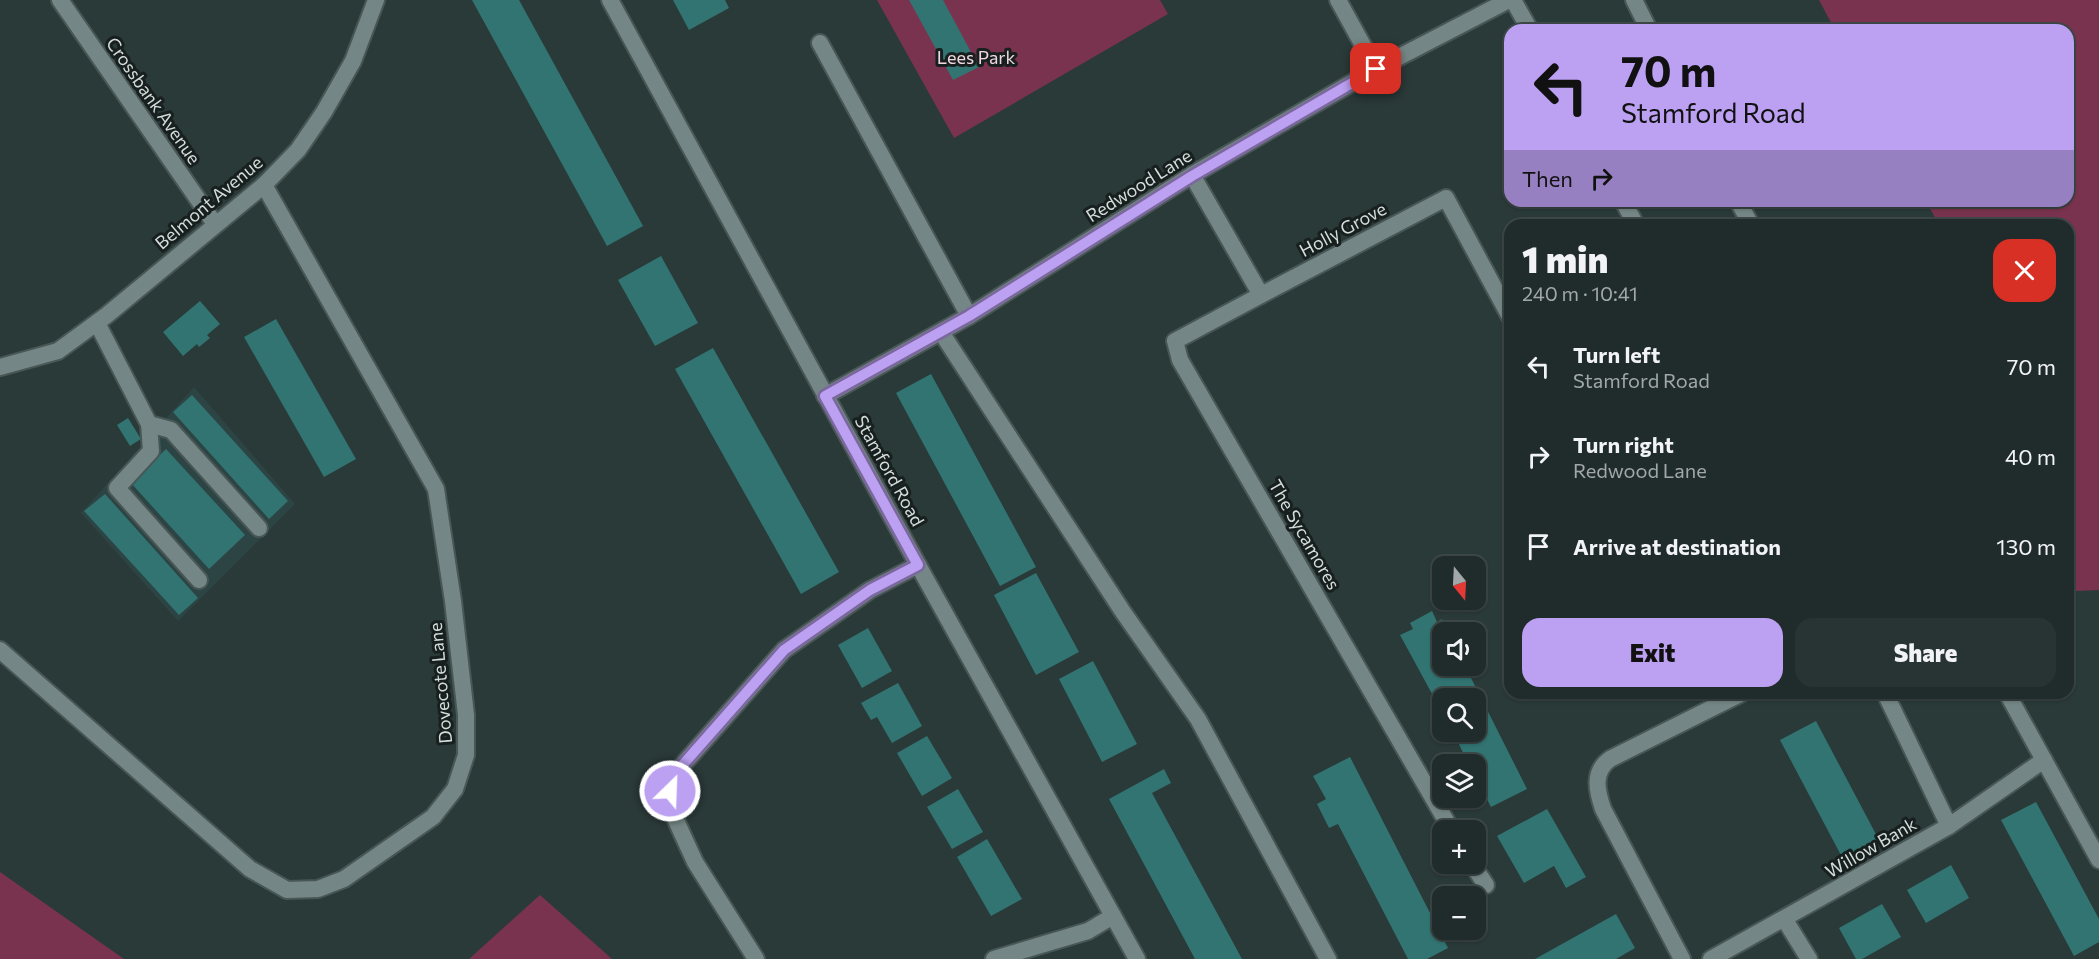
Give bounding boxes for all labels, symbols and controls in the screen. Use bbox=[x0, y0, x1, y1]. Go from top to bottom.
street label: Crossbank Avenue bbox=[102, 33, 206, 168]
pin bbox=[1350, 43, 1401, 94]
text: 70 m bbox=[1621, 44, 1716, 96]
park label: Lees Park bbox=[937, 46, 1016, 68]
icon: left bbox=[1522, 48, 1600, 126]
icon: arrive bbox=[1359, 52, 1392, 85]
text: Stamford Road bbox=[1621, 96, 1806, 129]
street label: Redwood Lane bbox=[1082, 144, 1195, 226]
street label: Belmont Avenue bbox=[150, 151, 266, 254]
icon: right bbox=[1585, 162, 1618, 195]
text: Then bbox=[1522, 165, 1573, 192]
street label: Holly Grove bbox=[1295, 197, 1390, 261]
text: 1 min bbox=[1522, 236, 1608, 280]
button: close bbox=[1993, 239, 2056, 302]
text: 240 m · 10:41 bbox=[1522, 281, 1638, 305]
text: Turn left bbox=[1573, 341, 1660, 368]
icon: left bbox=[1522, 350, 1555, 383]
text: 70 m bbox=[2007, 353, 2056, 380]
text: Stamford Road bbox=[1573, 368, 1710, 392]
street label: Stamford Road bbox=[850, 411, 929, 530]
text: Turn right bbox=[1573, 431, 1674, 458]
icon: right bbox=[1522, 440, 1555, 473]
text: 40 m bbox=[2005, 443, 2056, 470]
text: Redwood Lane bbox=[1573, 458, 1707, 482]
street label: The Sycamores bbox=[1265, 476, 1345, 593]
icon: arrive bbox=[1522, 530, 1555, 563]
text: Arrive at destination bbox=[1573, 533, 1781, 560]
text: 130 m bbox=[1996, 533, 2056, 560]
north arrow bbox=[1432, 556, 1486, 610]
map controls bbox=[1432, 556, 1486, 940]
button: Exit bbox=[1522, 618, 1783, 687]
button: Share bbox=[1795, 618, 2056, 687]
street label: Dovecote Lane bbox=[424, 622, 456, 744]
button: sound bbox=[1432, 622, 1486, 676]
button: search bbox=[1432, 688, 1486, 742]
button: layers bbox=[1432, 754, 1486, 808]
position arrow bbox=[638, 759, 702, 823]
street label: Willow Bank bbox=[1821, 812, 1920, 882]
button: + bbox=[1432, 820, 1486, 874]
button: − bbox=[1432, 886, 1486, 940]

